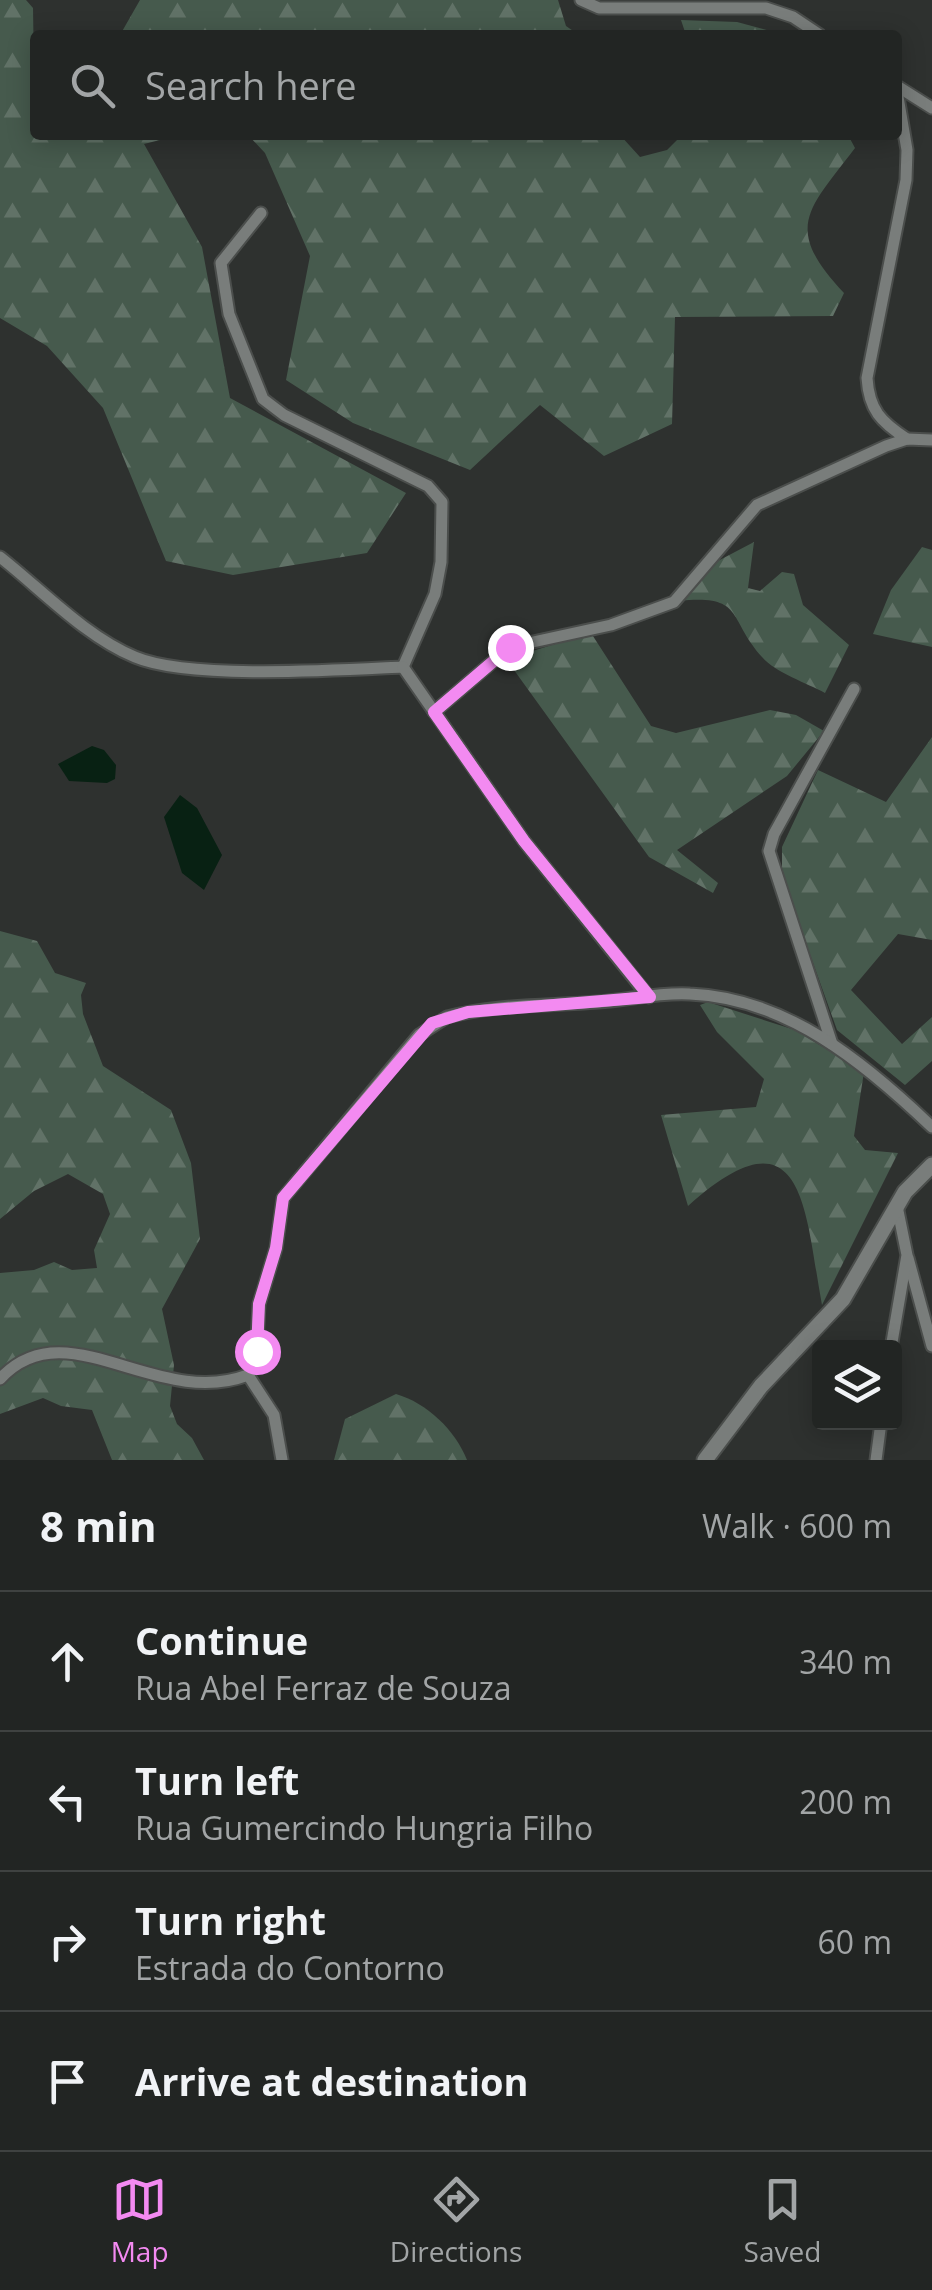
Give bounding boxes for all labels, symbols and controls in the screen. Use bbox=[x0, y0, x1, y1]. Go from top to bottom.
search box bbox=[30, 30, 902, 140]
icon: search bbox=[65, 58, 120, 113]
text: Search here bbox=[145, 59, 357, 111]
route end bbox=[488, 625, 534, 671]
route start bbox=[235, 1329, 281, 1375]
map controls bbox=[812, 1340, 902, 1430]
button: layers bbox=[812, 1340, 902, 1430]
text: 8 min bbox=[40, 1497, 157, 1554]
text: Walk · 600 m bbox=[702, 1504, 892, 1547]
text: Continue bbox=[135, 1614, 308, 1666]
icon: ahead bbox=[40, 1634, 95, 1689]
text: 340 m bbox=[799, 1640, 892, 1683]
text: Rua Abel Ferraz de Souza bbox=[135, 1666, 511, 1709]
text: Turn left bbox=[135, 1754, 299, 1806]
icon: left bbox=[40, 1774, 95, 1829]
text: 200 m bbox=[799, 1780, 892, 1823]
text: Rua Gumercindo Hungria Filho bbox=[135, 1806, 593, 1849]
text: Turn right bbox=[135, 1894, 326, 1946]
icon: right bbox=[40, 1914, 95, 1969]
text: 60 m bbox=[817, 1920, 892, 1963]
text: Estrada do Contorno bbox=[135, 1946, 445, 1989]
icon: arrive bbox=[40, 2054, 95, 2109]
text: Arrive at destination bbox=[135, 2055, 529, 2107]
tab: Map bbox=[111, 2172, 169, 2270]
tab: Directions bbox=[390, 2172, 522, 2270]
tab: Saved bbox=[744, 2172, 821, 2270]

